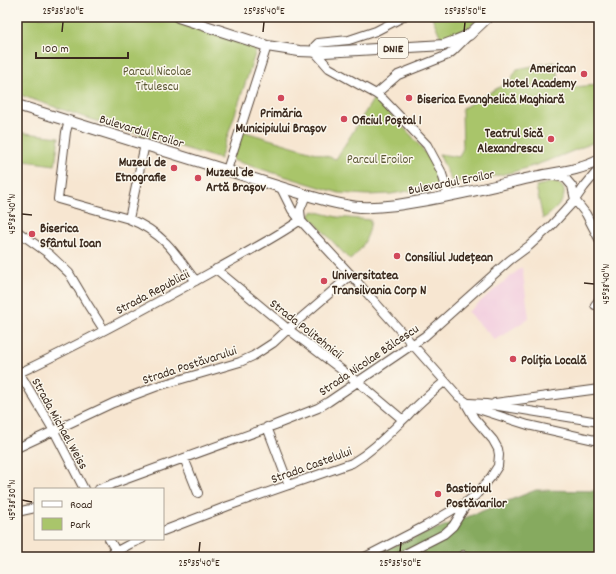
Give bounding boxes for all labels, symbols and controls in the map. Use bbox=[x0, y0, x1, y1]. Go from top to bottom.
text: 25°35'30"E bbox=[42, 5, 84, 19]
text: 25°35'40"E bbox=[244, 5, 285, 19]
text: 25°35'50"E bbox=[444, 5, 486, 19]
scale bar bbox=[36, 34, 128, 60]
road number: DN1E bbox=[378, 38, 408, 58]
text: 100 m bbox=[42, 41, 69, 58]
place label: American Hotel Academy bbox=[503, 60, 577, 94]
park label: Parcul Nicolae Titulescu bbox=[123, 63, 191, 97]
marker: American Hotel Academy bbox=[579, 69, 589, 79]
place label: Biserica Evanghelică Maghiară bbox=[417, 91, 565, 110]
marker: Primăria Municipiului Brașov bbox=[276, 93, 286, 103]
marker: Biserica Evanghelică Maghiară bbox=[404, 93, 414, 103]
place label: Primăria Municipiului Brașov bbox=[235, 105, 327, 139]
street label: Bulevardul Eroilor bbox=[97, 111, 186, 154]
place label: Oficiul Poștal 1 bbox=[352, 112, 422, 131]
marker: Oficiul Poștal 1 bbox=[339, 114, 349, 124]
place label: Teatrul Sică Alexandrescu bbox=[477, 125, 544, 159]
marker: Teatrul Sică Alexandrescu bbox=[546, 134, 556, 144]
park label: Parcul Eroilor bbox=[347, 151, 413, 170]
place label: Muzeul de Etnografie bbox=[115, 154, 166, 188]
marker: Muzeul de Etnografie bbox=[169, 163, 179, 173]
place label: Muzeul de Artă Brașov bbox=[206, 164, 267, 198]
street label: Bulevardul Eroilor bbox=[407, 166, 496, 201]
marker: Muzeul de Artă Brașov bbox=[193, 173, 203, 183]
text: 45°38'40"N bbox=[6, 194, 20, 234]
place label: Biserica Sfântul Ioan bbox=[40, 220, 101, 254]
marker: Biserica Sfântul Ioan bbox=[27, 229, 37, 239]
place label: Consiliul Județean bbox=[405, 249, 493, 268]
marker: Consiliul Județean bbox=[392, 251, 402, 261]
text: 45°38'40"N bbox=[600, 264, 614, 304]
street label: Strada Republicii bbox=[113, 265, 194, 321]
place label: Universitatea Transilvania Corp N bbox=[332, 267, 426, 301]
marker: Universitatea Transilvania Corp N bbox=[319, 276, 329, 286]
street label: Strada Politehnicii bbox=[265, 295, 347, 365]
street label: Strada Nicolae Bălcescu bbox=[315, 320, 423, 402]
street label: Strada Postăvarului bbox=[140, 342, 240, 391]
place label: Poliția Locală bbox=[521, 352, 587, 371]
marker: Poliția Locală bbox=[508, 354, 518, 364]
street label: Strada Michael Weiss bbox=[26, 375, 92, 474]
street label: Strada Castelului bbox=[269, 443, 356, 490]
text: 45°38'30"N bbox=[6, 480, 20, 520]
place label: Bastionul Postăvarilor bbox=[446, 480, 508, 514]
legend bbox=[34, 488, 164, 540]
marker: Bastionul Postăvarilor bbox=[433, 489, 443, 499]
text: Road bbox=[70, 497, 92, 514]
text: Park bbox=[70, 517, 91, 534]
text: 25°35'40"E bbox=[179, 557, 220, 571]
text: 25°35'50"E bbox=[379, 557, 421, 571]

